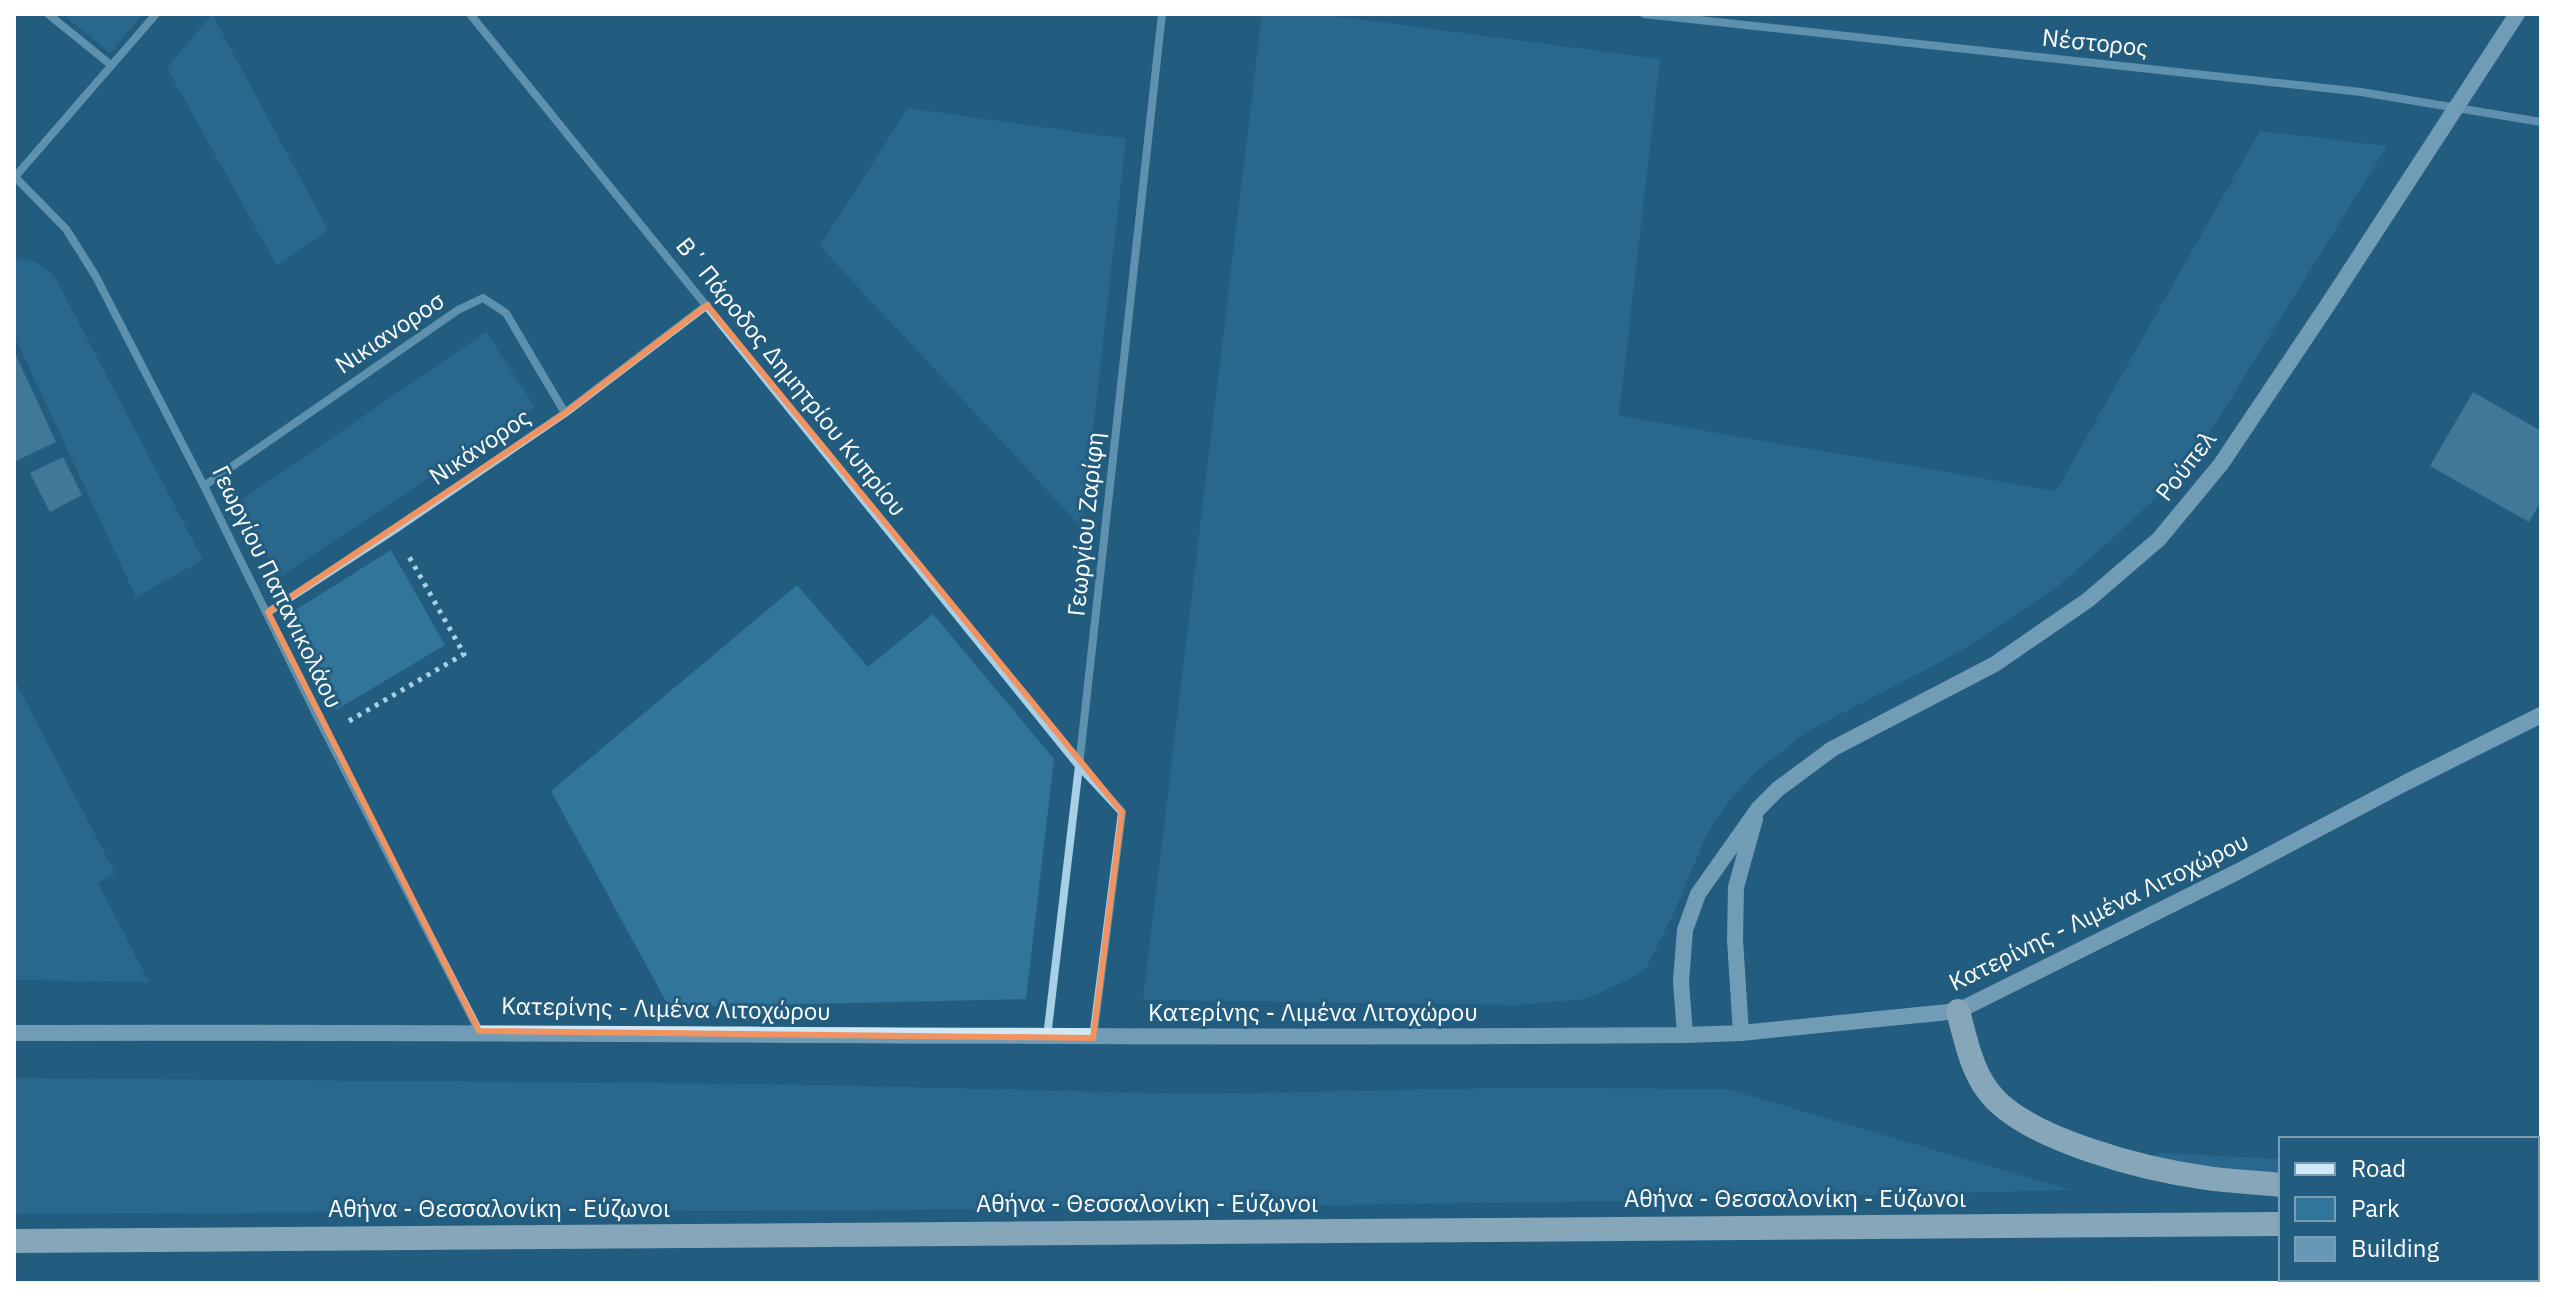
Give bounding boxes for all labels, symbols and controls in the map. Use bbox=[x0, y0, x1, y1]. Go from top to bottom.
street label: Νέστορος bbox=[2040, 21, 2150, 63]
street label: Β΄ Πάροδος Δημητρίου Κυπρίου bbox=[669, 230, 914, 522]
street label: Νικιανοροσ bbox=[328, 284, 450, 381]
street label: Νικάνορος bbox=[423, 401, 536, 492]
street label: Ρούπελ bbox=[2148, 423, 2223, 507]
street label: Γεωργίου Ζαρίφη bbox=[1059, 430, 1111, 618]
street label: Γεωργίου Παπανικολάου bbox=[205, 460, 351, 713]
street label: Κατερίνης - Λιμένα Λιτοχώρου bbox=[1943, 824, 2254, 998]
street label: Κατερίνης - Λιμένα Λιτοχώρου bbox=[501, 989, 831, 1027]
street label: Κατερίνης - Λιμένα Λιτοχώρου bbox=[1148, 996, 1478, 1028]
legend bbox=[2279, 1137, 2539, 1281]
text: Road bbox=[2351, 1152, 2406, 1184]
street label: Αθήνα - Θεσσαλονίκη - Εύζωνοι bbox=[1624, 1182, 1966, 1214]
street label: Αθήνα - Θεσσαλονίκη - Εύζωνοι bbox=[976, 1187, 1318, 1219]
street label: Αθήνα - Θεσσαλονίκη - Εύζωνοι bbox=[328, 1192, 670, 1224]
text: Park bbox=[2351, 1192, 2400, 1224]
text: Building bbox=[2351, 1232, 2439, 1264]

